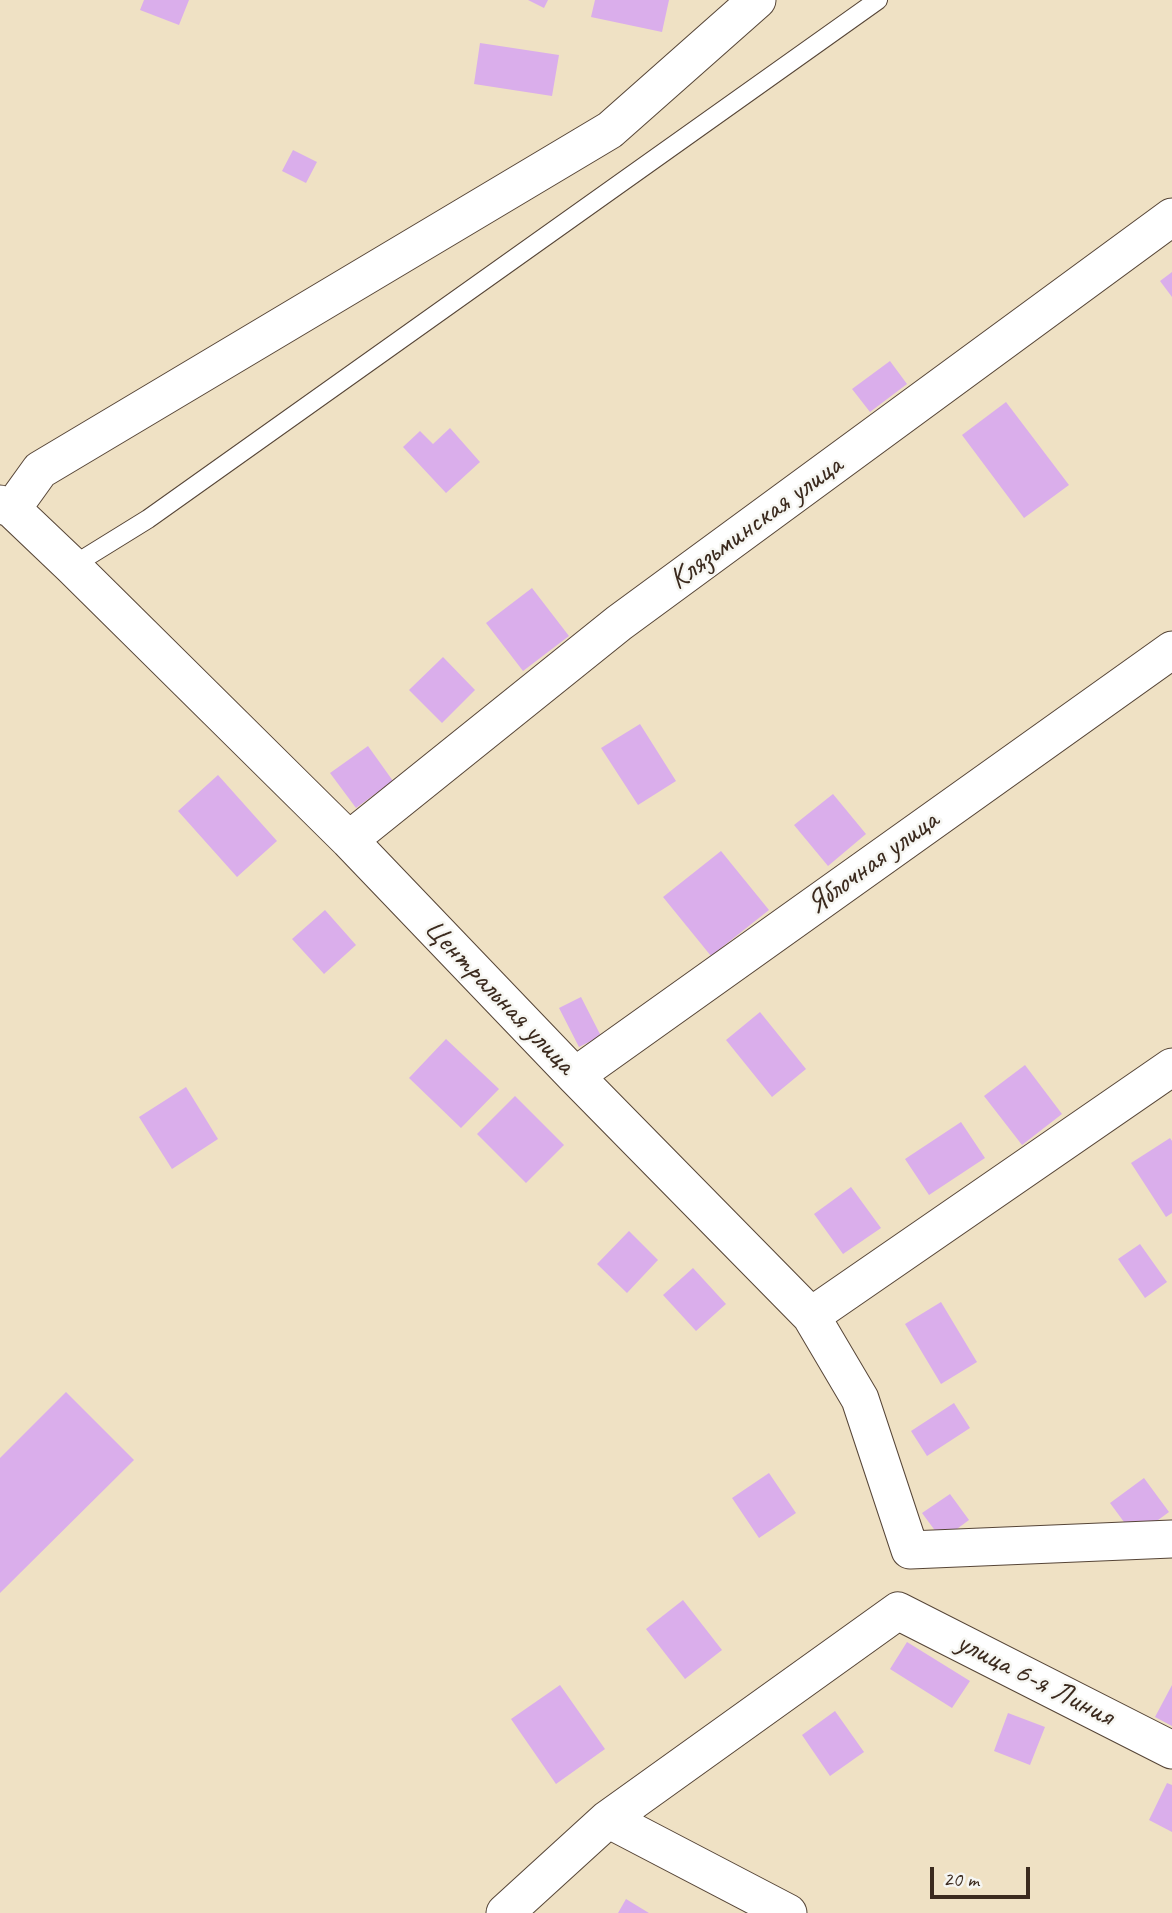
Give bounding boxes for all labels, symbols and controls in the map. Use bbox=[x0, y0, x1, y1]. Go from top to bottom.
street label: Клязьминская улица bbox=[662, 448, 850, 598]
street label: Яблочная улица bbox=[800, 803, 946, 923]
street label: Центральная улица bbox=[416, 912, 582, 1082]
street label: улица 6-я Линия bbox=[950, 1625, 1120, 1735]
scale bar bbox=[934, 1854, 1034, 1898]
text: 20 m bbox=[943, 1866, 979, 1892]

